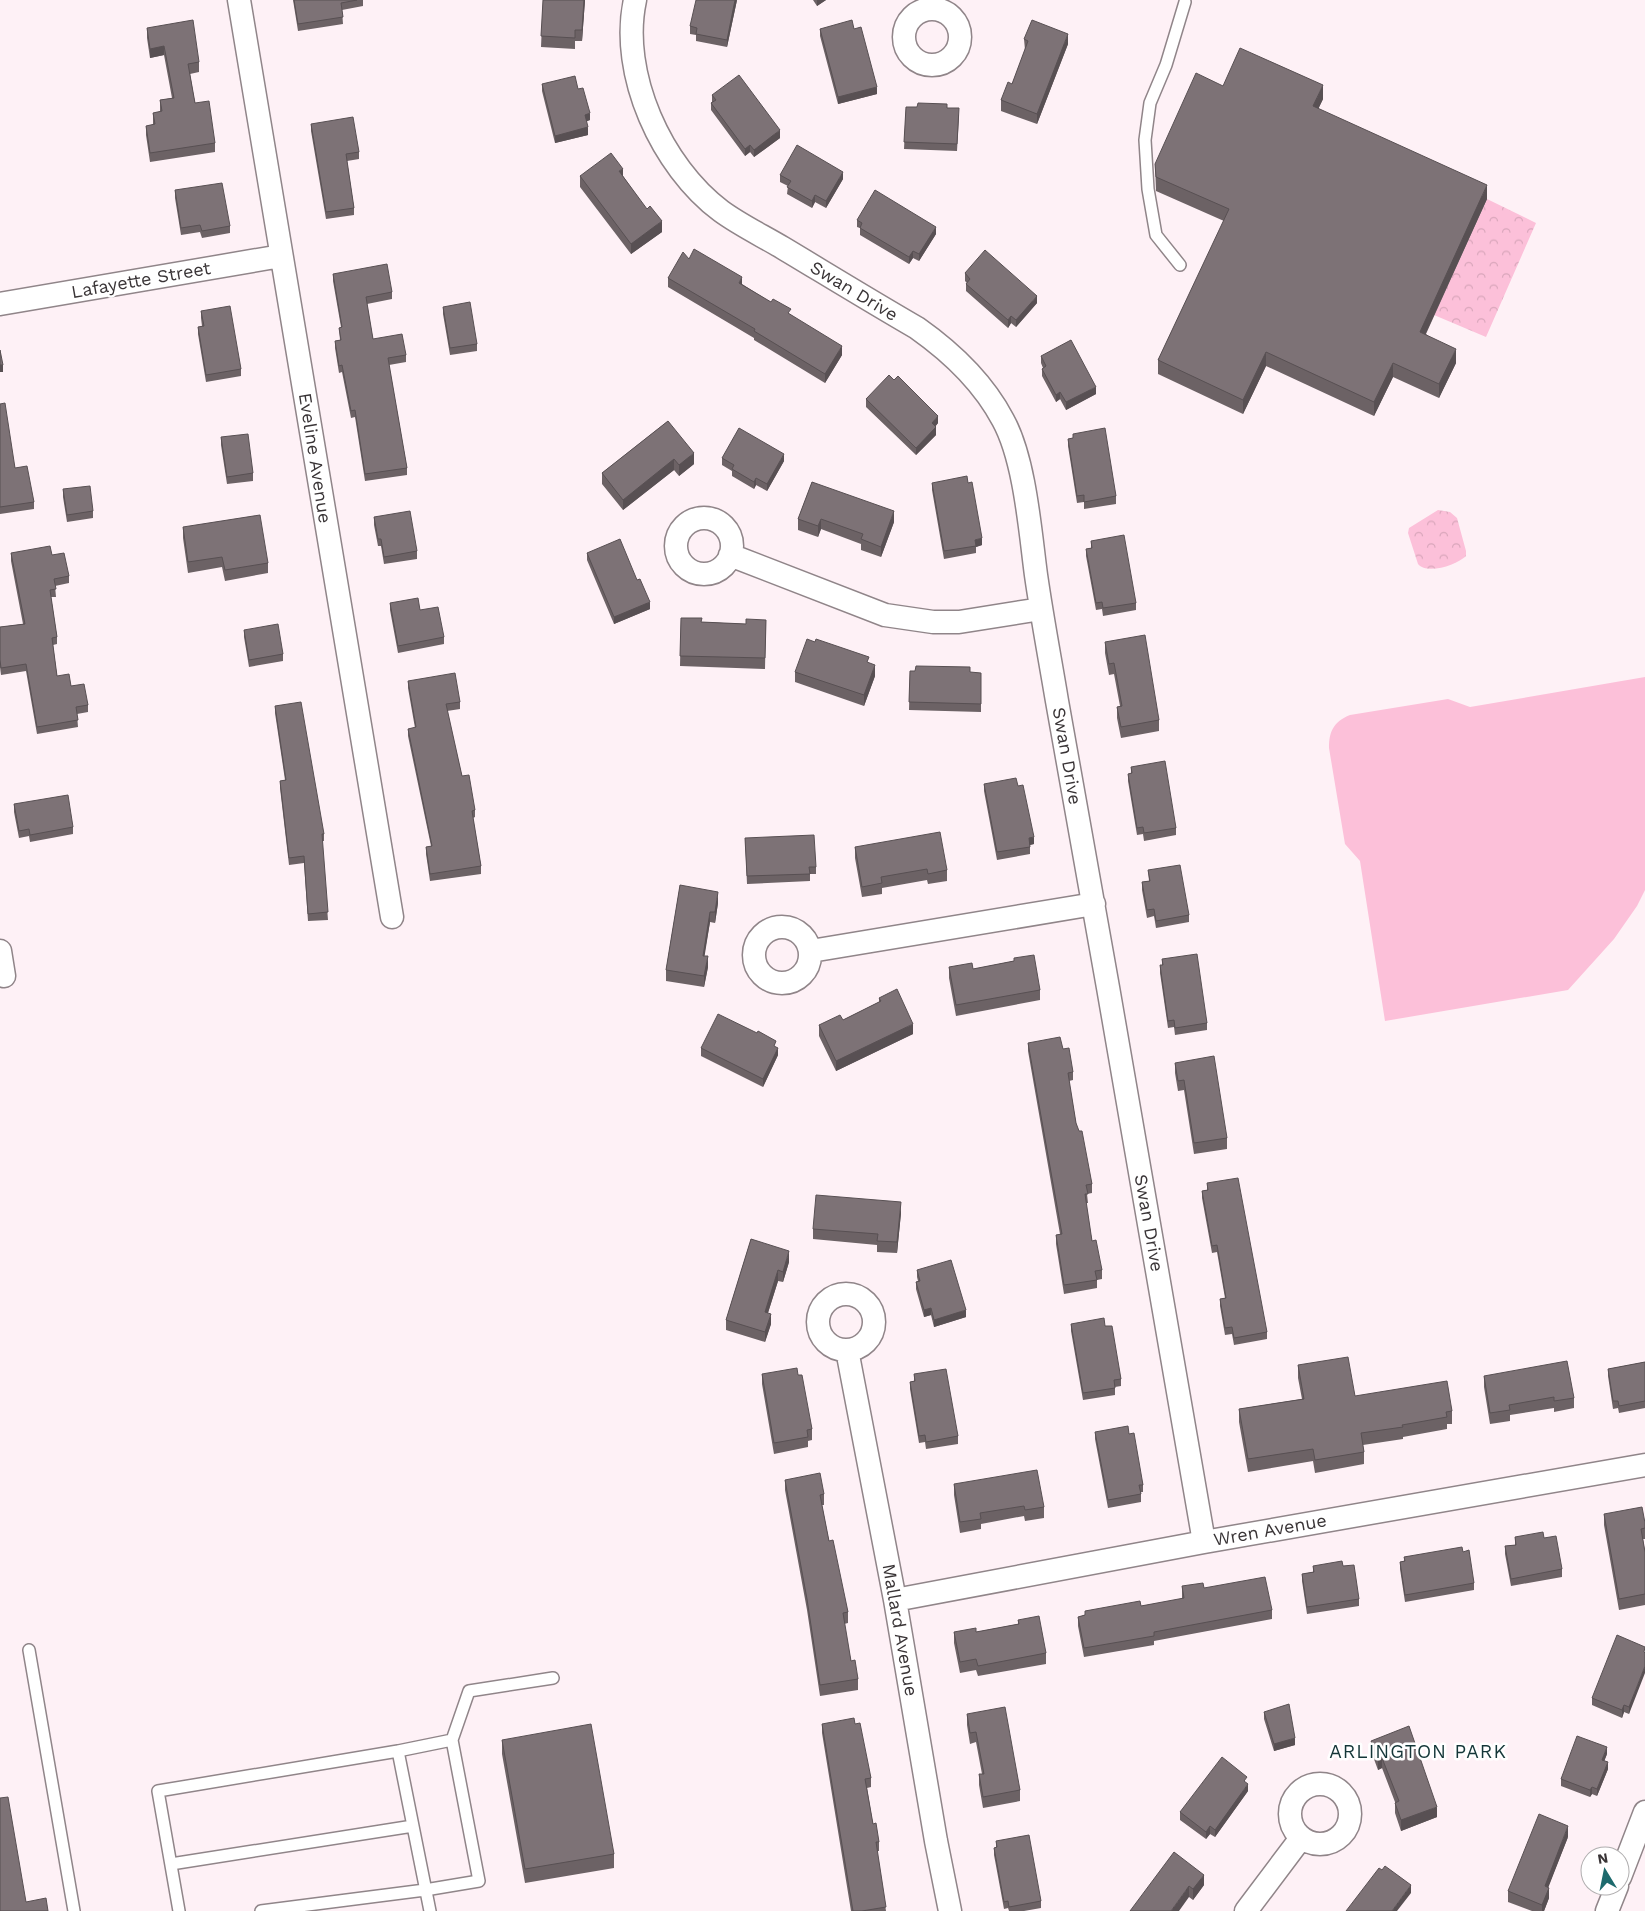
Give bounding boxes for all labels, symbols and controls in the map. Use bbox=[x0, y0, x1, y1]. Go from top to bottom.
street label: Swan Drive bbox=[807, 256, 902, 325]
street label: Lafayette Street bbox=[70, 257, 213, 302]
street label: Eveline Avenue bbox=[295, 391, 336, 525]
street label: Swan Drive bbox=[1049, 706, 1086, 806]
street label: Swan Drive bbox=[1131, 1173, 1168, 1273]
street label: Wren Avenue bbox=[1212, 1509, 1328, 1550]
street label: Mallard Avenue bbox=[879, 1562, 922, 1698]
district label: ARLINGTON PARK bbox=[1329, 1740, 1507, 1763]
north arrow bbox=[1580, 1846, 1630, 1896]
text: N bbox=[1596, 1849, 1609, 1867]

